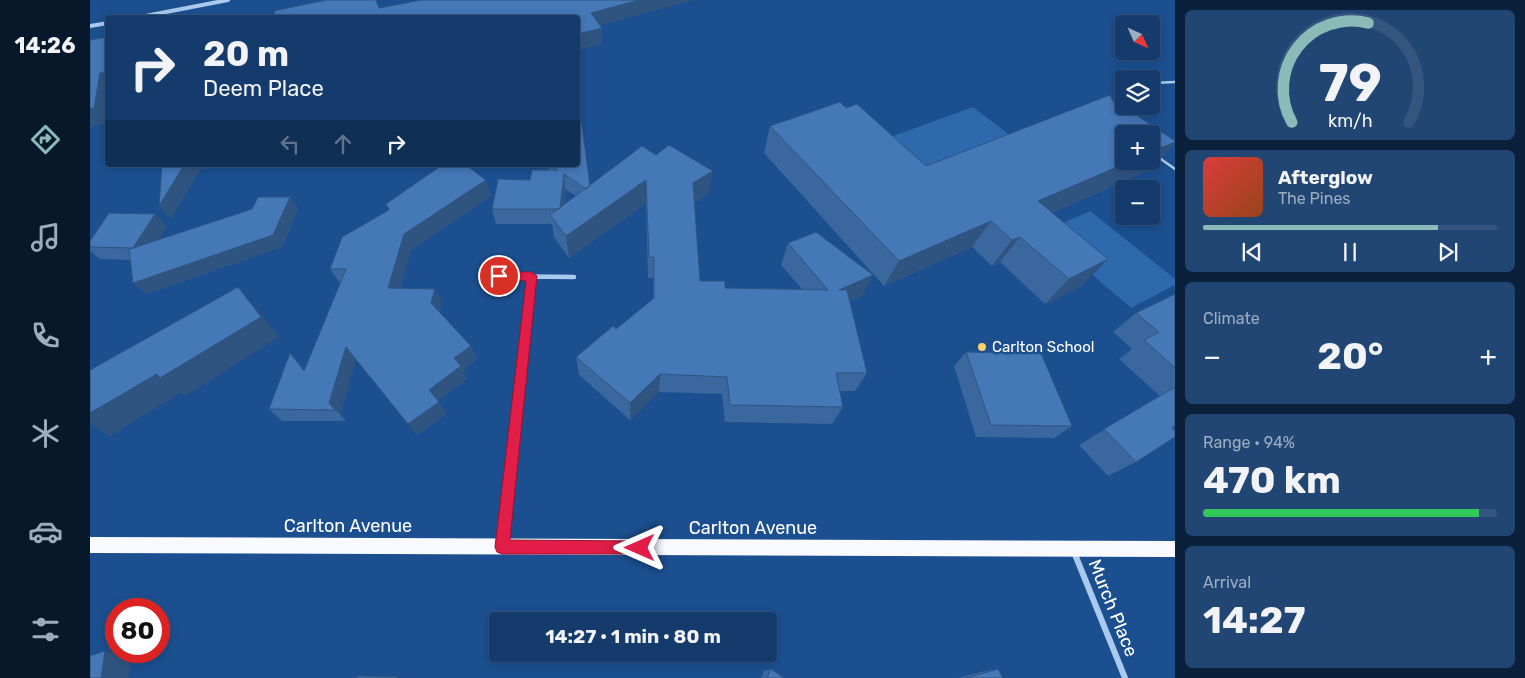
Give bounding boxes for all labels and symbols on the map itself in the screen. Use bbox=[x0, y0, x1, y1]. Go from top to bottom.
north arrow bbox=[1115, 15, 1160, 60]
pin bbox=[478, 255, 520, 297]
place label: Carlton School bbox=[992, 338, 1094, 356]
marker: Carlton School bbox=[976, 341, 988, 353]
street label: Carlton Avenue bbox=[284, 515, 412, 537]
street label: Carlton Avenue bbox=[689, 517, 817, 539]
position arrow bbox=[613, 521, 665, 573]
street label: Murch Place bbox=[1084, 556, 1142, 660]
speed limit sign: 80 bbox=[105, 598, 170, 663]

